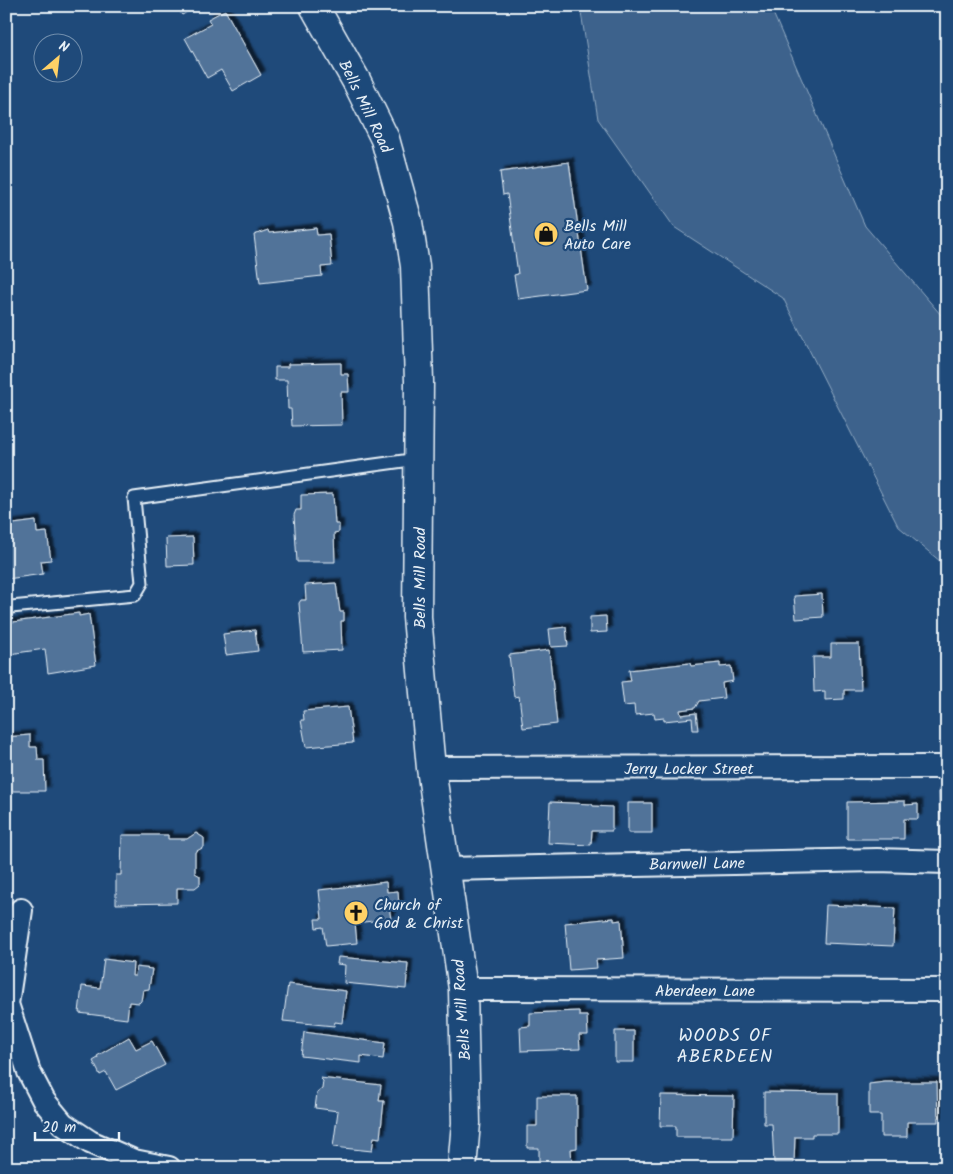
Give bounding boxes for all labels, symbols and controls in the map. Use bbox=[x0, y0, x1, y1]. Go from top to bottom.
north arrow bbox=[32, 32, 82, 82]
text: N bbox=[55, 36, 73, 59]
street label: Bells Mill Road bbox=[331, 56, 399, 159]
place label: Bells Mill Auto Care bbox=[564, 214, 631, 257]
shop icon: Bells Mill Auto Care bbox=[533, 221, 559, 247]
street label: Bells Mill Road bbox=[408, 526, 433, 629]
street label: Jerry Locker Street bbox=[624, 757, 754, 782]
street label: Barnwell Lane bbox=[649, 851, 745, 878]
place label: Church of God & Christ bbox=[374, 893, 464, 936]
church icon: Church of God & Christ bbox=[343, 900, 369, 926]
street label: Bells Mill Road bbox=[446, 958, 478, 1061]
street label: Aberdeen Lane bbox=[655, 979, 755, 1004]
district label: WOODS OF ABERDEEN bbox=[677, 1022, 773, 1072]
scale bar bbox=[35, 1109, 119, 1141]
text: 20 m bbox=[42, 1116, 76, 1140]

